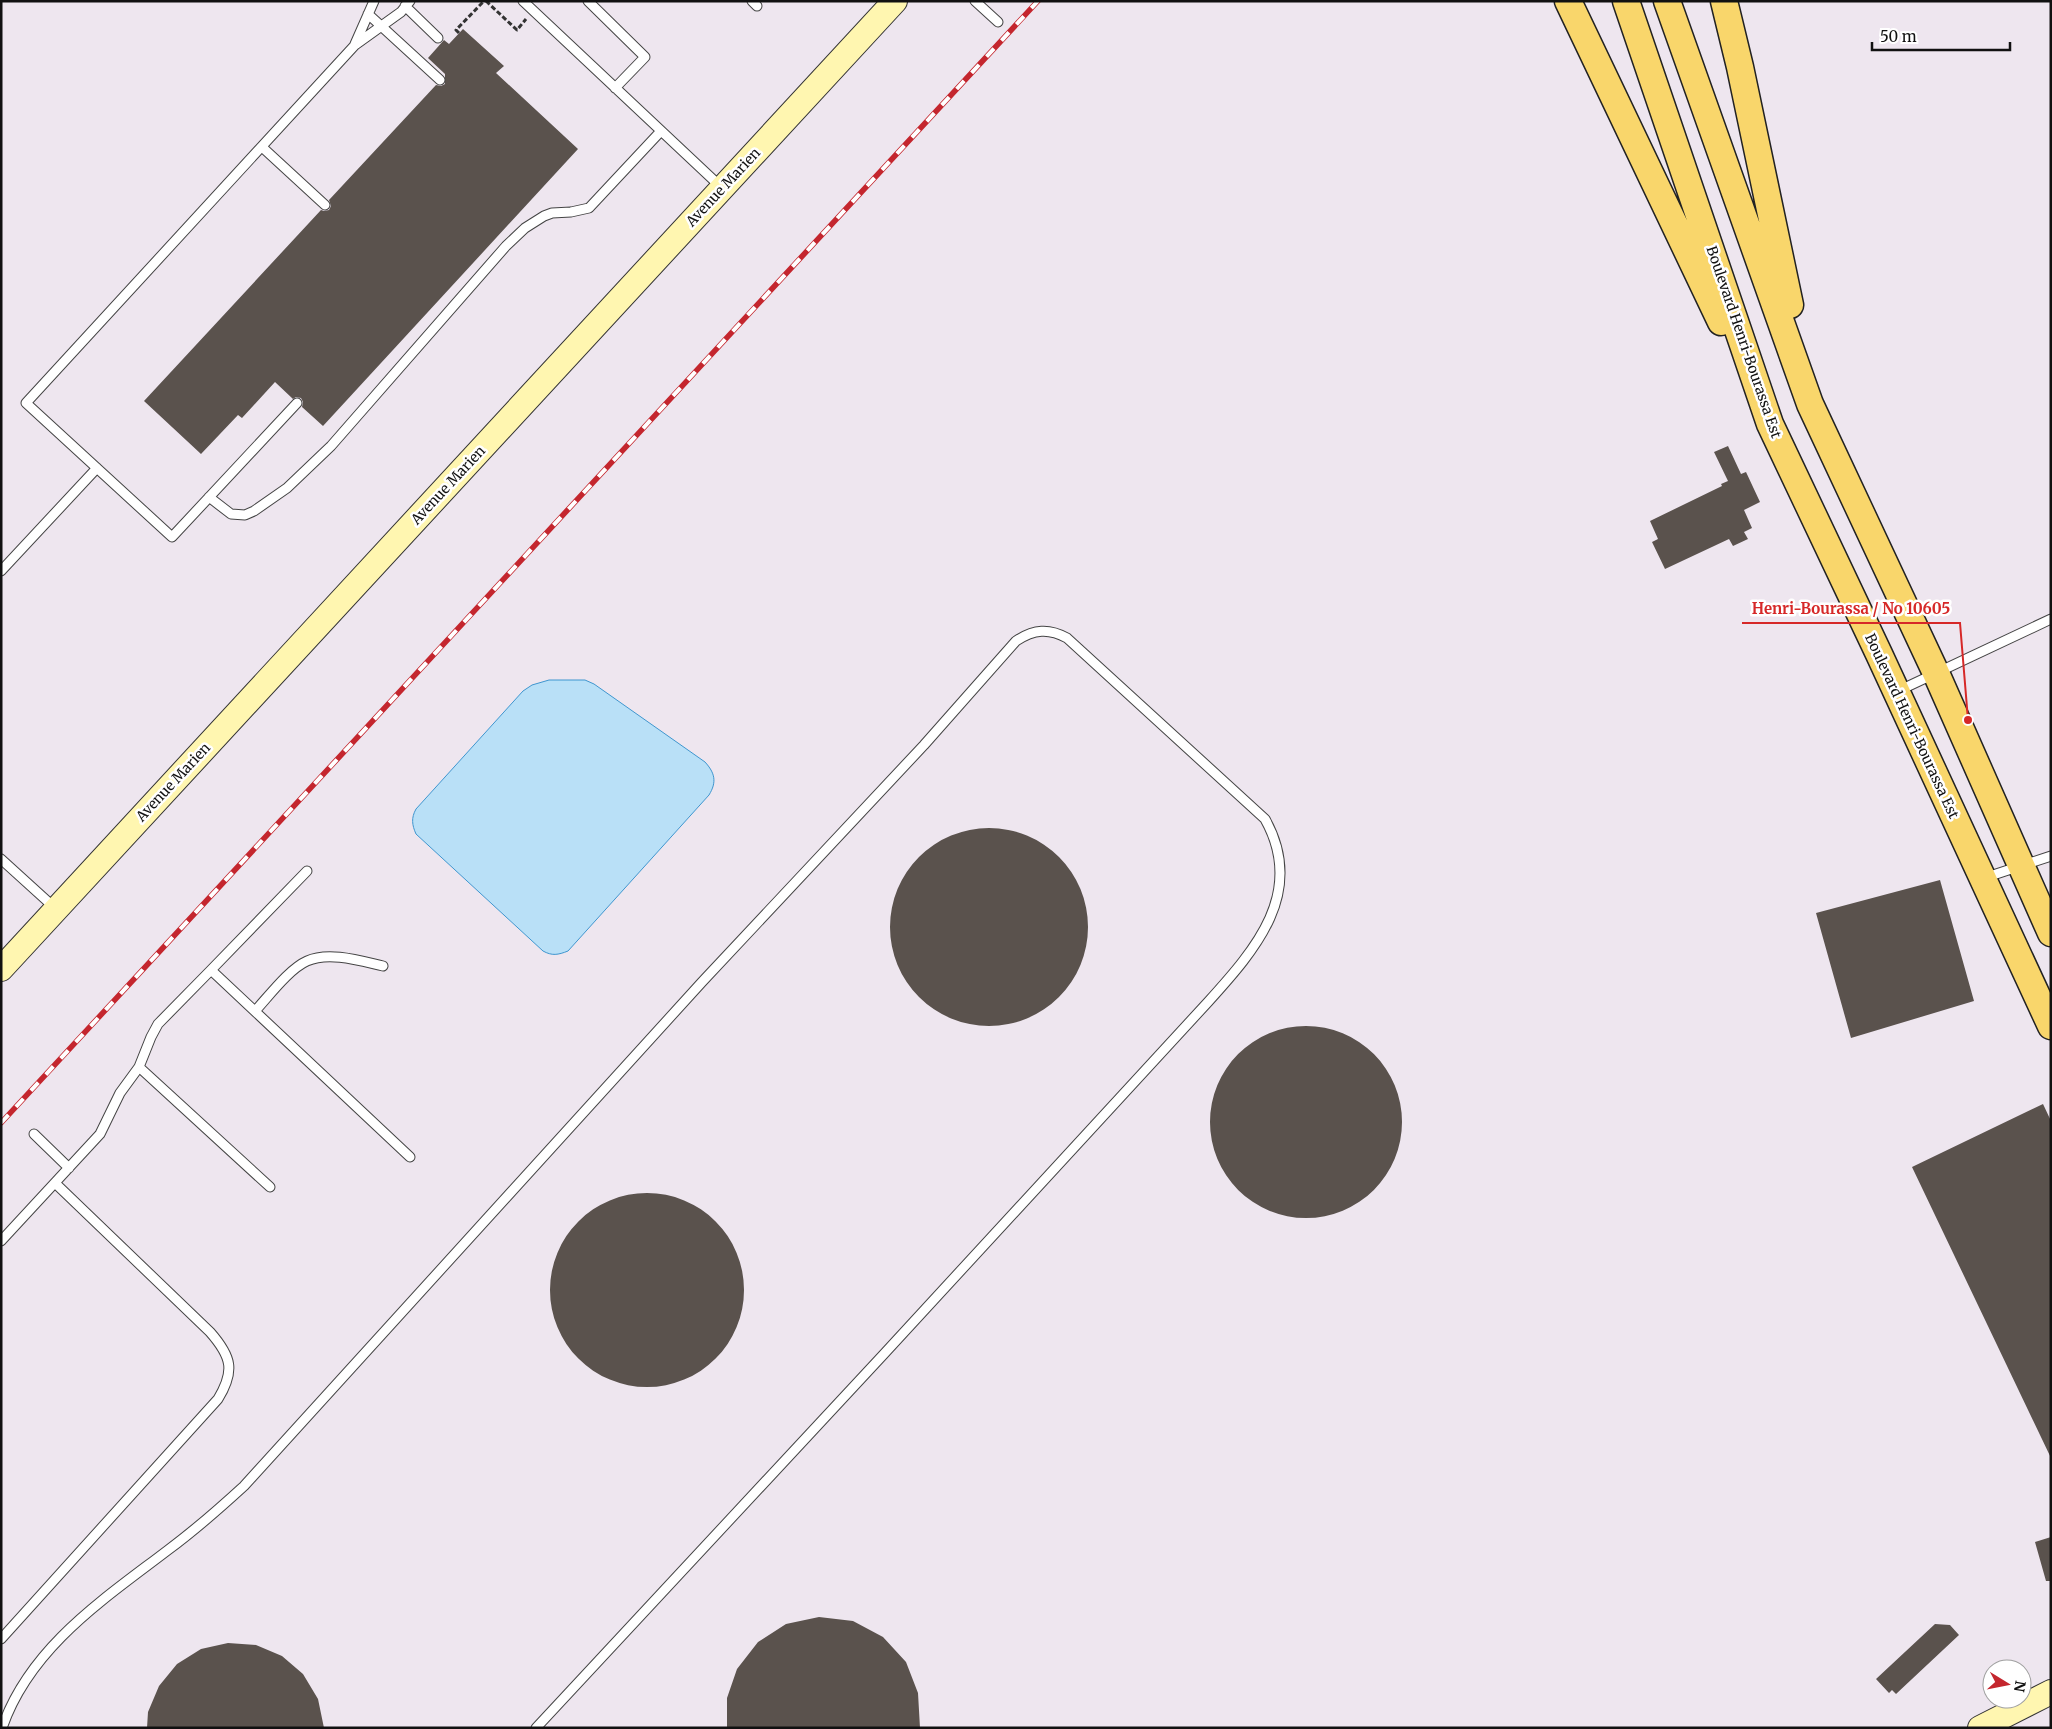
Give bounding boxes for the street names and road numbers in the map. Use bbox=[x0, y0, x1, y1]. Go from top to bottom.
street label: Avenue Marien bbox=[681, 144, 764, 231]
street label: Boulevard Henri-Bourassa Est bbox=[1703, 243, 1786, 441]
street label: Avenue Marien bbox=[406, 442, 489, 529]
street label: Boulevard Henri-Bourassa Est bbox=[1861, 631, 1963, 822]
street label: Avenue Marien bbox=[131, 739, 214, 826]

